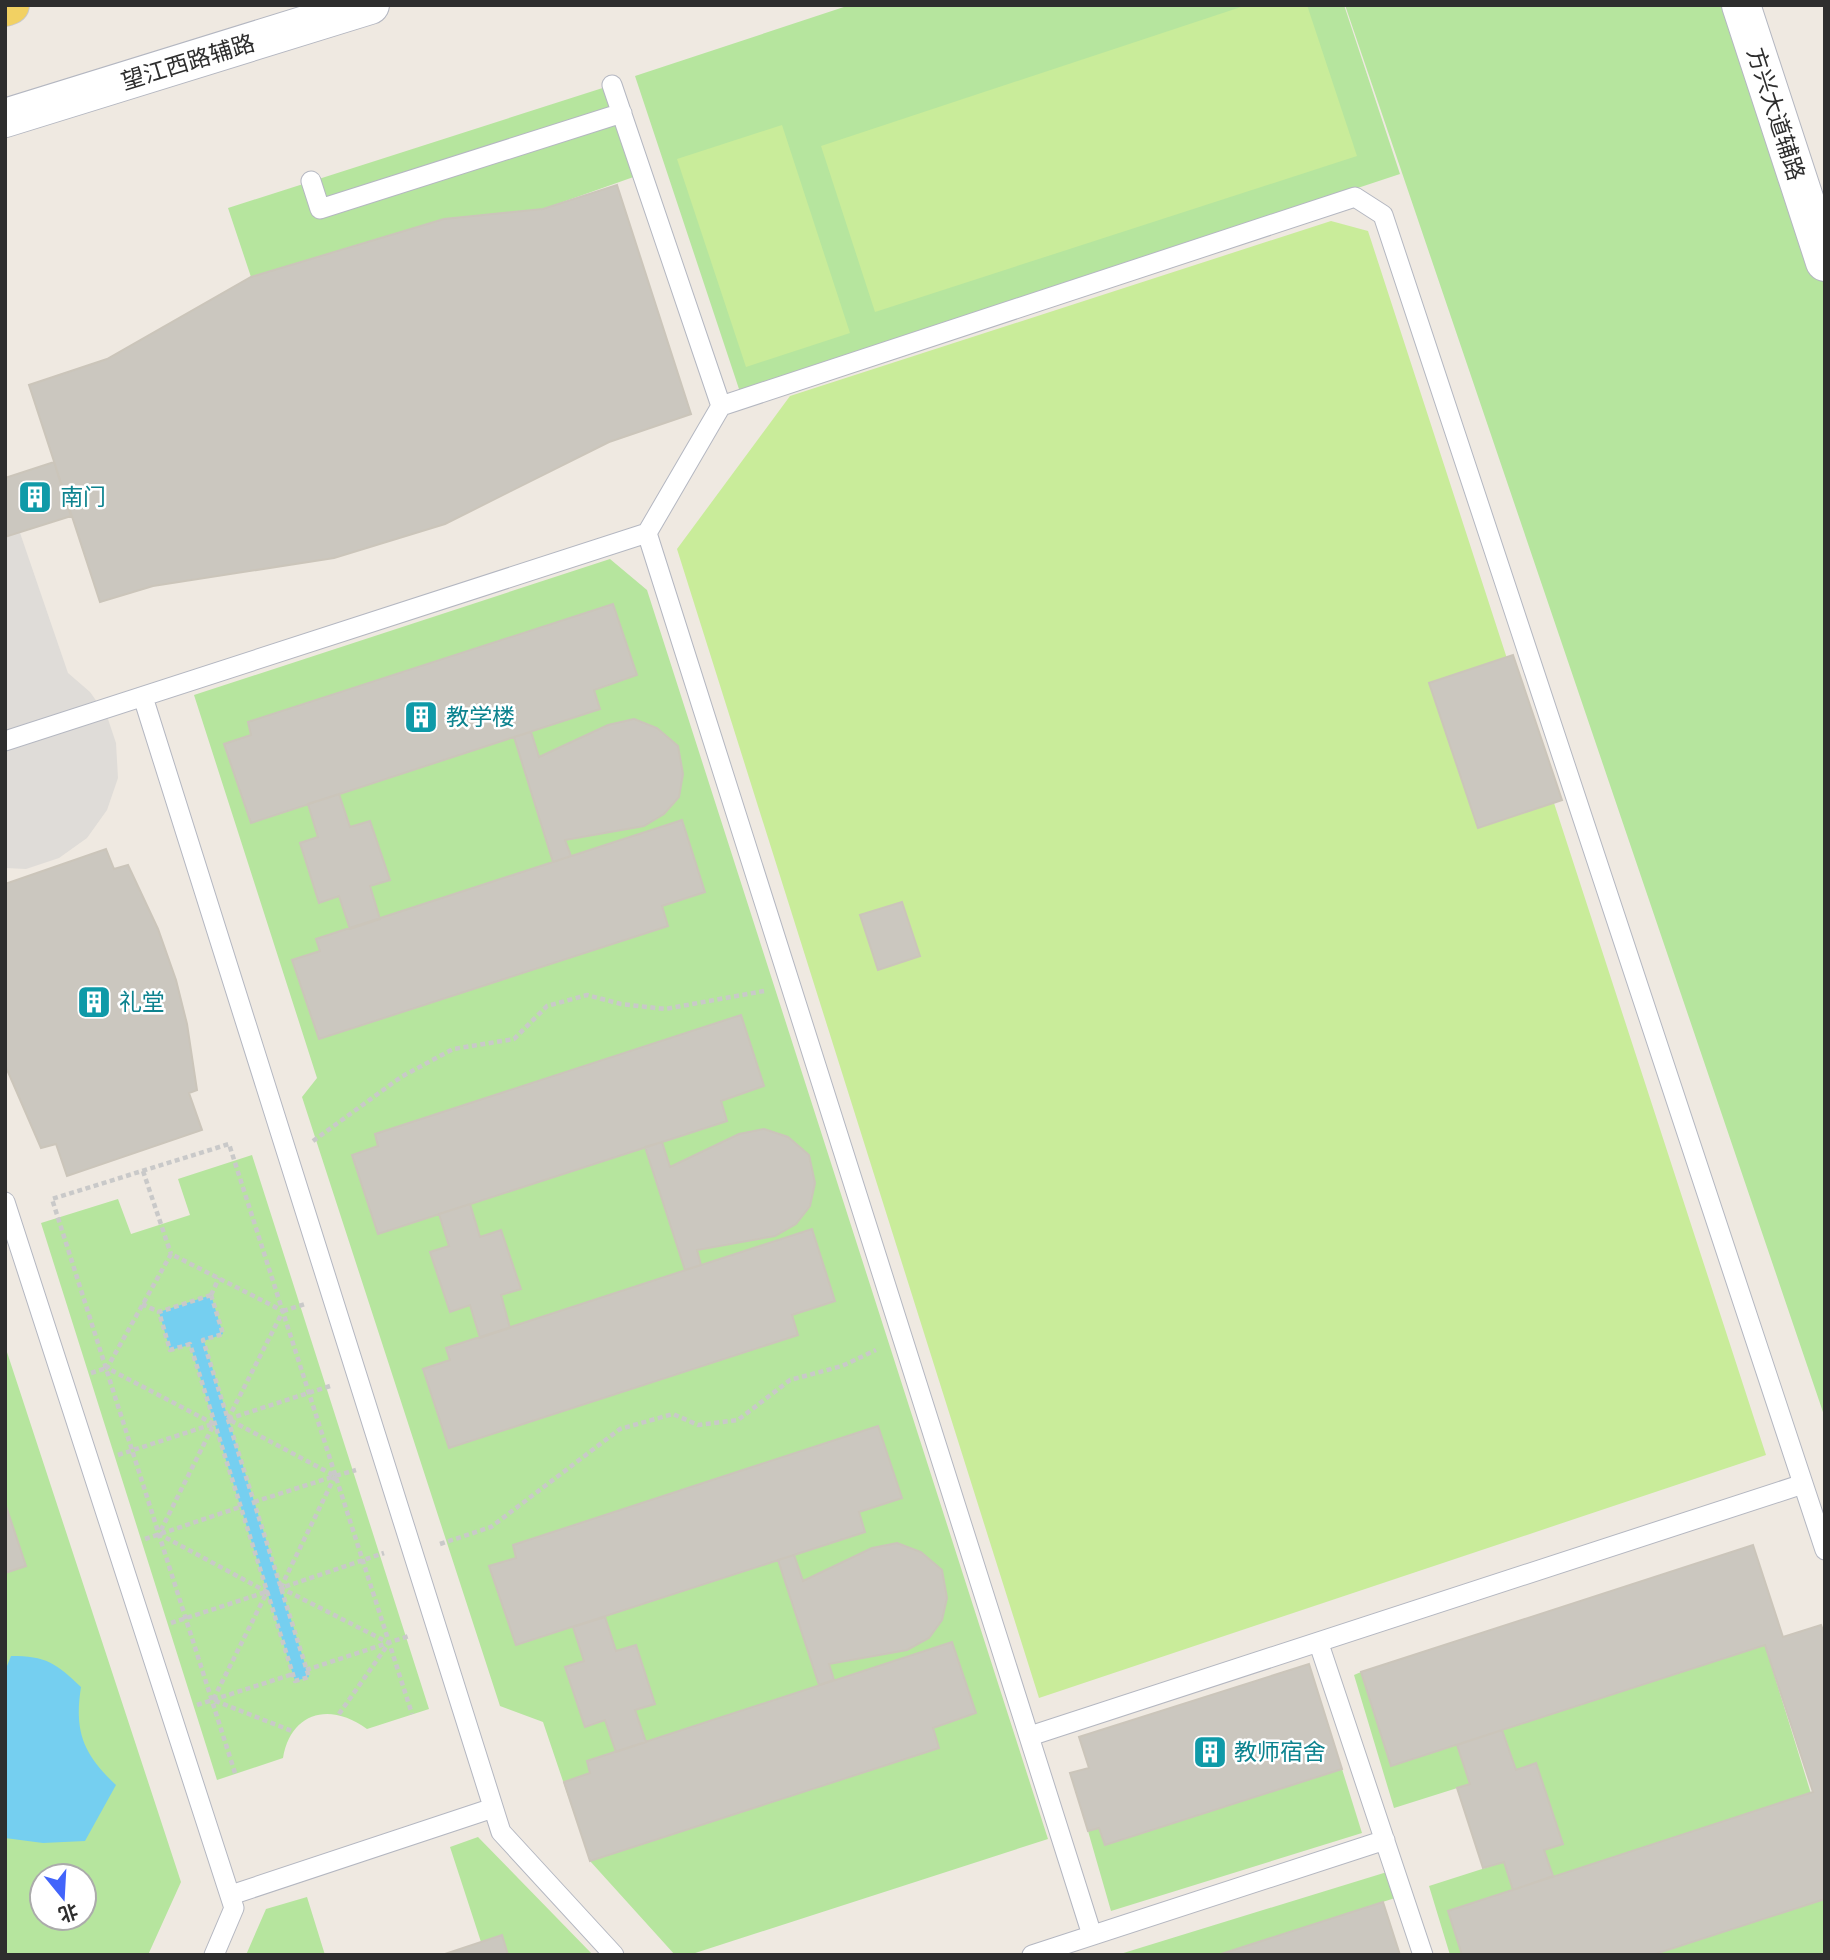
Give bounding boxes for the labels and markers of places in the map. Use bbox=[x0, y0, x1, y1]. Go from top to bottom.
building icon: 南门 bbox=[16, 478, 54, 516]
place label: 南门 bbox=[60, 481, 106, 513]
building icon: 教学楼 bbox=[402, 698, 440, 736]
place label: 教学楼 bbox=[446, 701, 515, 733]
building icon: 礼堂 bbox=[75, 983, 113, 1021]
place label: 礼堂 bbox=[119, 986, 165, 1018]
building icon: 教师宿舍 bbox=[1191, 1733, 1229, 1771]
place label: 教师宿舍 bbox=[1234, 1736, 1326, 1768]

